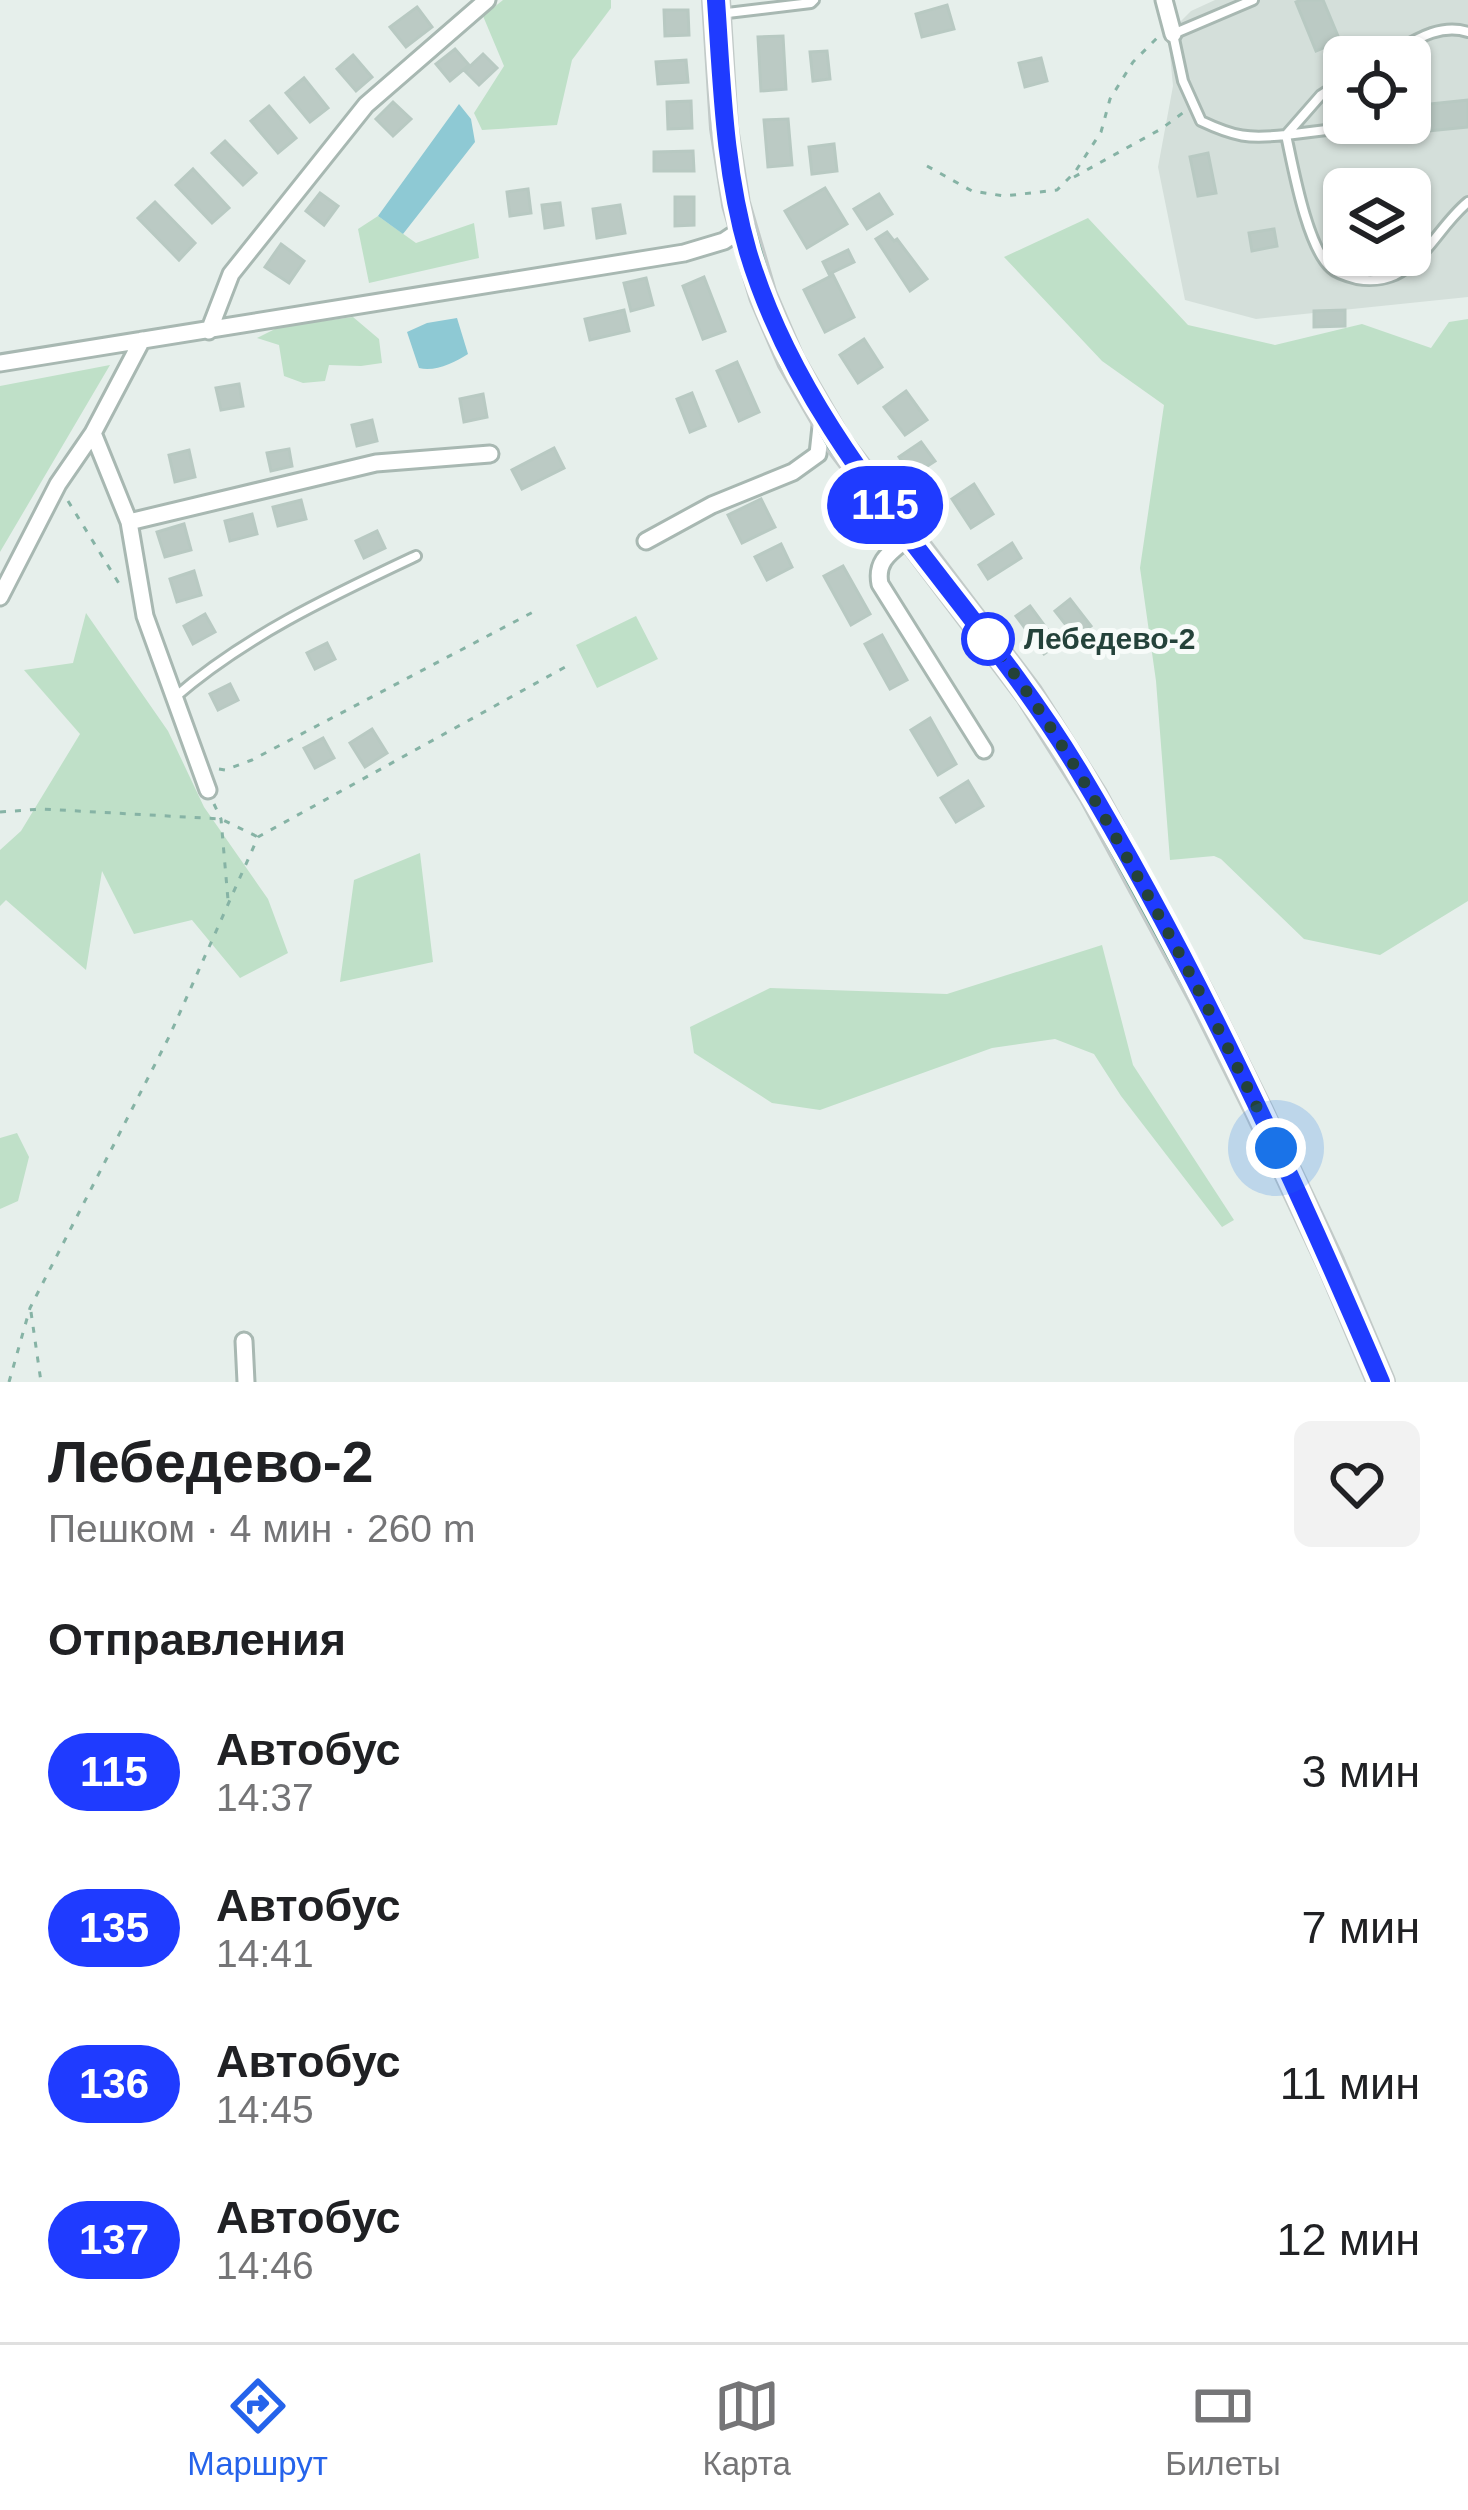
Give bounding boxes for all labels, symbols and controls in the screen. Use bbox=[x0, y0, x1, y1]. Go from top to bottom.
map controls bbox=[1323, 36, 1431, 276]
button: locate bbox=[1323, 36, 1431, 144]
button: layers bbox=[1323, 168, 1431, 276]
line badge: 115 bbox=[816, 466, 954, 544]
text: 115 bbox=[851, 481, 919, 528]
marker: Лебедево-2 bbox=[963, 614, 1013, 664]
place label: Лебедево-2 bbox=[1024, 622, 1195, 655]
your location bbox=[1246, 1118, 1306, 1178]
button: heart bbox=[1294, 1421, 1420, 1547]
text: Лебедево-2 bbox=[48, 1430, 374, 1494]
text: Пешком · 4 мин · 260 m bbox=[48, 1507, 475, 1550]
text: Отправления bbox=[48, 1614, 346, 1665]
text: Автобус bbox=[216, 1724, 401, 1775]
text: 3 мин bbox=[1302, 1746, 1420, 1797]
text: 115 bbox=[80, 1748, 148, 1795]
text: 14:37 bbox=[216, 1776, 314, 1819]
text: Автобус bbox=[216, 1880, 401, 1931]
text: 7 мин bbox=[1302, 1902, 1420, 1953]
text: 135 bbox=[79, 1904, 149, 1951]
text: 14:41 bbox=[216, 1932, 314, 1975]
text: Автобус bbox=[216, 2036, 401, 2087]
text: 11 мин bbox=[1280, 2058, 1420, 2109]
text: 136 bbox=[79, 2060, 149, 2107]
text: 14:45 bbox=[216, 2088, 314, 2131]
text: Автобус bbox=[216, 2192, 401, 2243]
text: 12 мин bbox=[1277, 2214, 1420, 2265]
text: 137 bbox=[79, 2216, 149, 2263]
text: 14:46 bbox=[216, 2244, 314, 2287]
tab: Маршрут bbox=[187, 2373, 328, 2483]
tab: Карта bbox=[702, 2373, 791, 2483]
tab: Билеты bbox=[1165, 2373, 1281, 2483]

